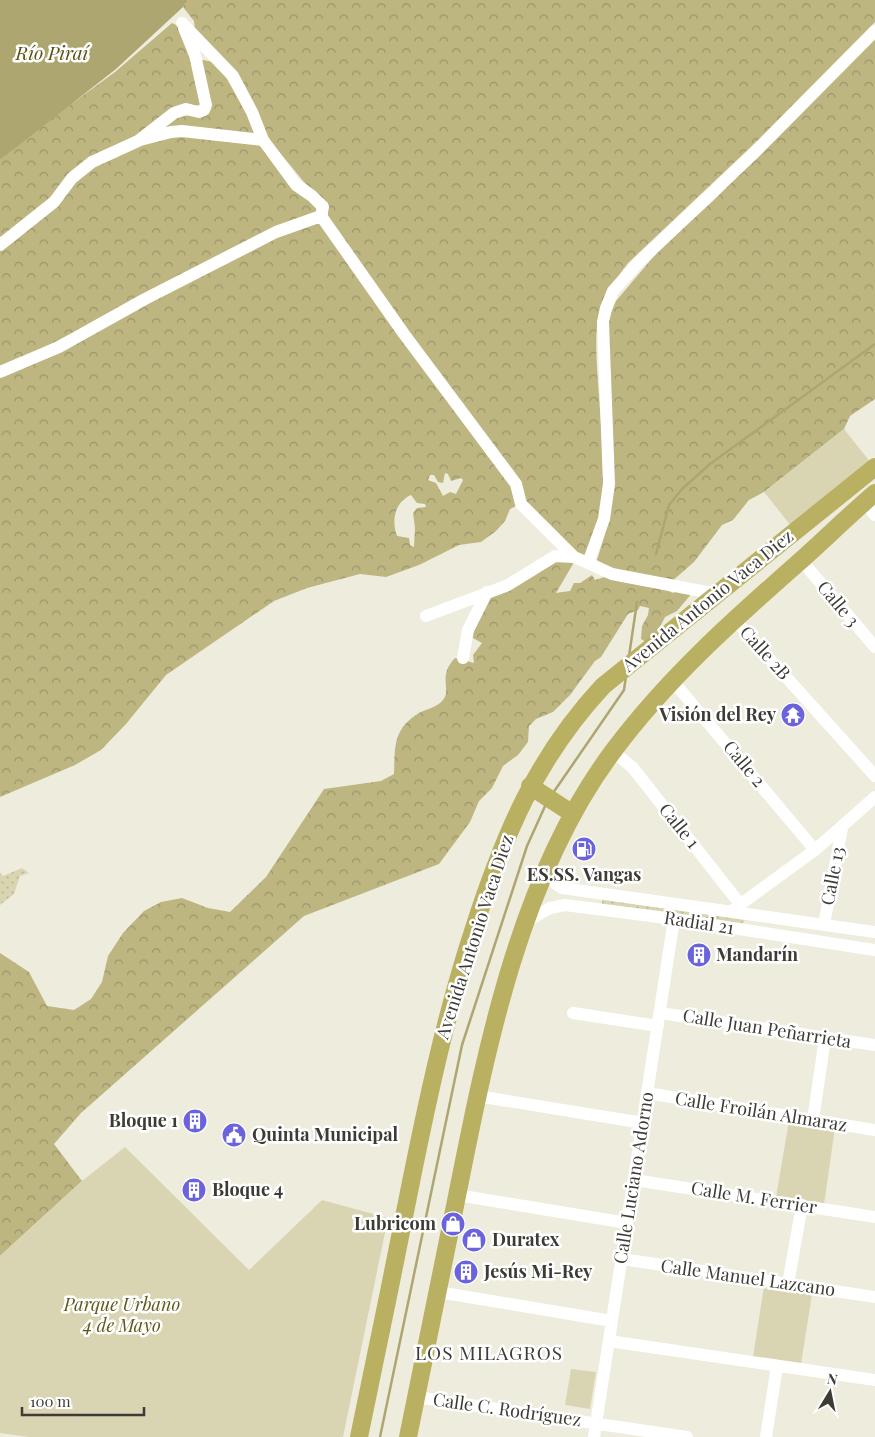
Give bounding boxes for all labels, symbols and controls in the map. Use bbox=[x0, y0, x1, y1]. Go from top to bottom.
water label: Río Piraí bbox=[15, 39, 91, 65]
street label: Avenida Antonio Vaca Diez bbox=[616, 524, 798, 677]
street label: Calle 3 bbox=[812, 575, 865, 631]
street label: Calle 2B bbox=[735, 620, 796, 684]
place label: Visión del Rey bbox=[658, 702, 777, 726]
temple icon: Visión del Rey bbox=[780, 702, 806, 728]
street label: Calle 2 bbox=[718, 735, 771, 792]
street label: Calle 1 bbox=[654, 798, 706, 853]
street label: Avenida Antonio Vaca Diez bbox=[429, 831, 518, 1043]
fuel station icon: ES.SS. Vangas bbox=[571, 836, 597, 862]
street label: Calle 13 bbox=[815, 844, 849, 907]
place label: ES.SS. Vangas bbox=[527, 862, 641, 886]
street label: Radial 21 bbox=[663, 905, 736, 939]
building icon: Mandarín bbox=[686, 942, 712, 968]
place label: Mandarín bbox=[716, 942, 798, 966]
street label: Calle Juan Peñarrieta bbox=[681, 1003, 853, 1053]
street label: Calle Froilán Almaraz bbox=[673, 1086, 849, 1136]
street label: Calle Luciano Adorno bbox=[608, 1090, 658, 1266]
place label: Bloque 1 bbox=[109, 1108, 178, 1132]
building icon: Bloque 1 bbox=[182, 1108, 208, 1134]
public building icon: Quinta Municipal bbox=[221, 1122, 247, 1148]
place label: Quinta Municipal bbox=[252, 1122, 398, 1146]
street label: Calle M. Ferrier bbox=[690, 1175, 819, 1219]
building icon: Bloque 4 bbox=[181, 1177, 207, 1203]
place label: Bloque 4 bbox=[212, 1177, 283, 1201]
place label: Lubricom bbox=[354, 1211, 437, 1235]
shop icon: Lubricom bbox=[440, 1211, 466, 1237]
shop icon: Duratex bbox=[461, 1227, 487, 1253]
place label: Duratex bbox=[492, 1227, 560, 1251]
street label: Calle Manuel Lazcano bbox=[659, 1253, 837, 1301]
building icon: Jesús Mi-Rey bbox=[453, 1259, 479, 1285]
place label: Jesús Mi-Rey bbox=[483, 1259, 593, 1283]
park label: Parque Urbano 4 de Mayo bbox=[63, 1292, 180, 1337]
district label: LOS MILAGROS bbox=[415, 1339, 563, 1365]
north arrow bbox=[805, 1367, 855, 1417]
text: N bbox=[826, 1368, 839, 1389]
scale bar bbox=[22, 1384, 145, 1416]
street label: Calle C. Rodríguez bbox=[432, 1387, 583, 1431]
text: 100 m bbox=[30, 1391, 71, 1411]

